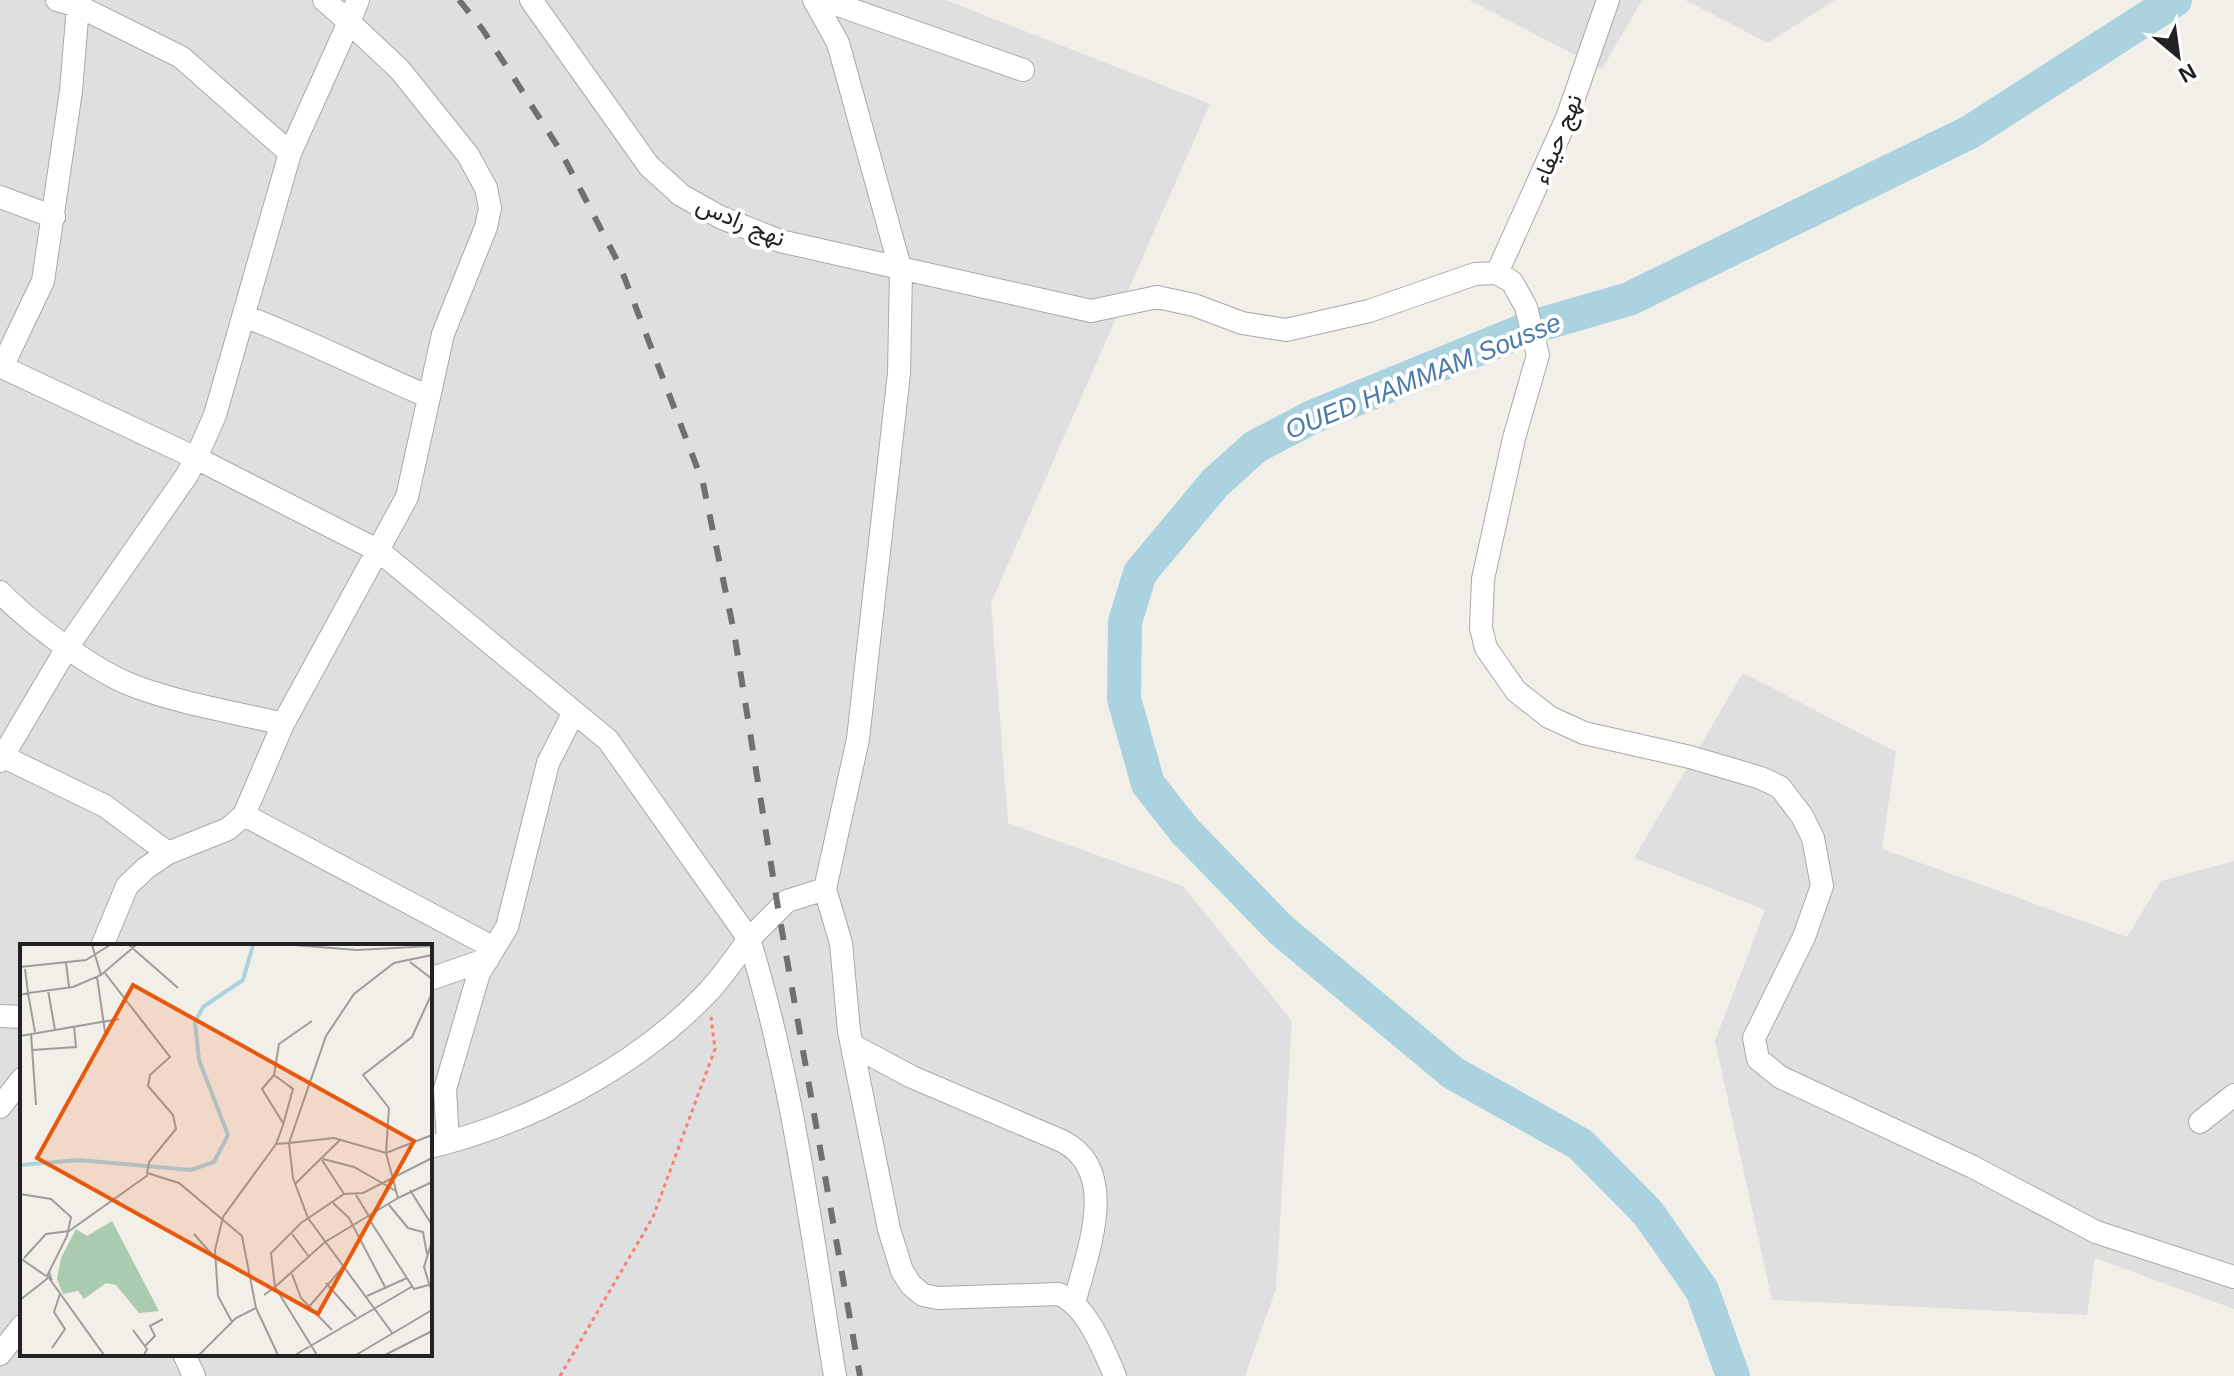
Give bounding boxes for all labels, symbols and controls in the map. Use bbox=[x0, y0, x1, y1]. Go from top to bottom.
north arrow bbox=[2138, 16, 2218, 96]
text: N bbox=[2174, 58, 2200, 88]
street label: نهج حيفاء bbox=[1527, 90, 1591, 189]
street label: نهج رادس bbox=[691, 190, 790, 255]
water label: OUED HAMMAM Sousse bbox=[1281, 307, 1565, 445]
inset map bbox=[20, 944, 432, 1356]

